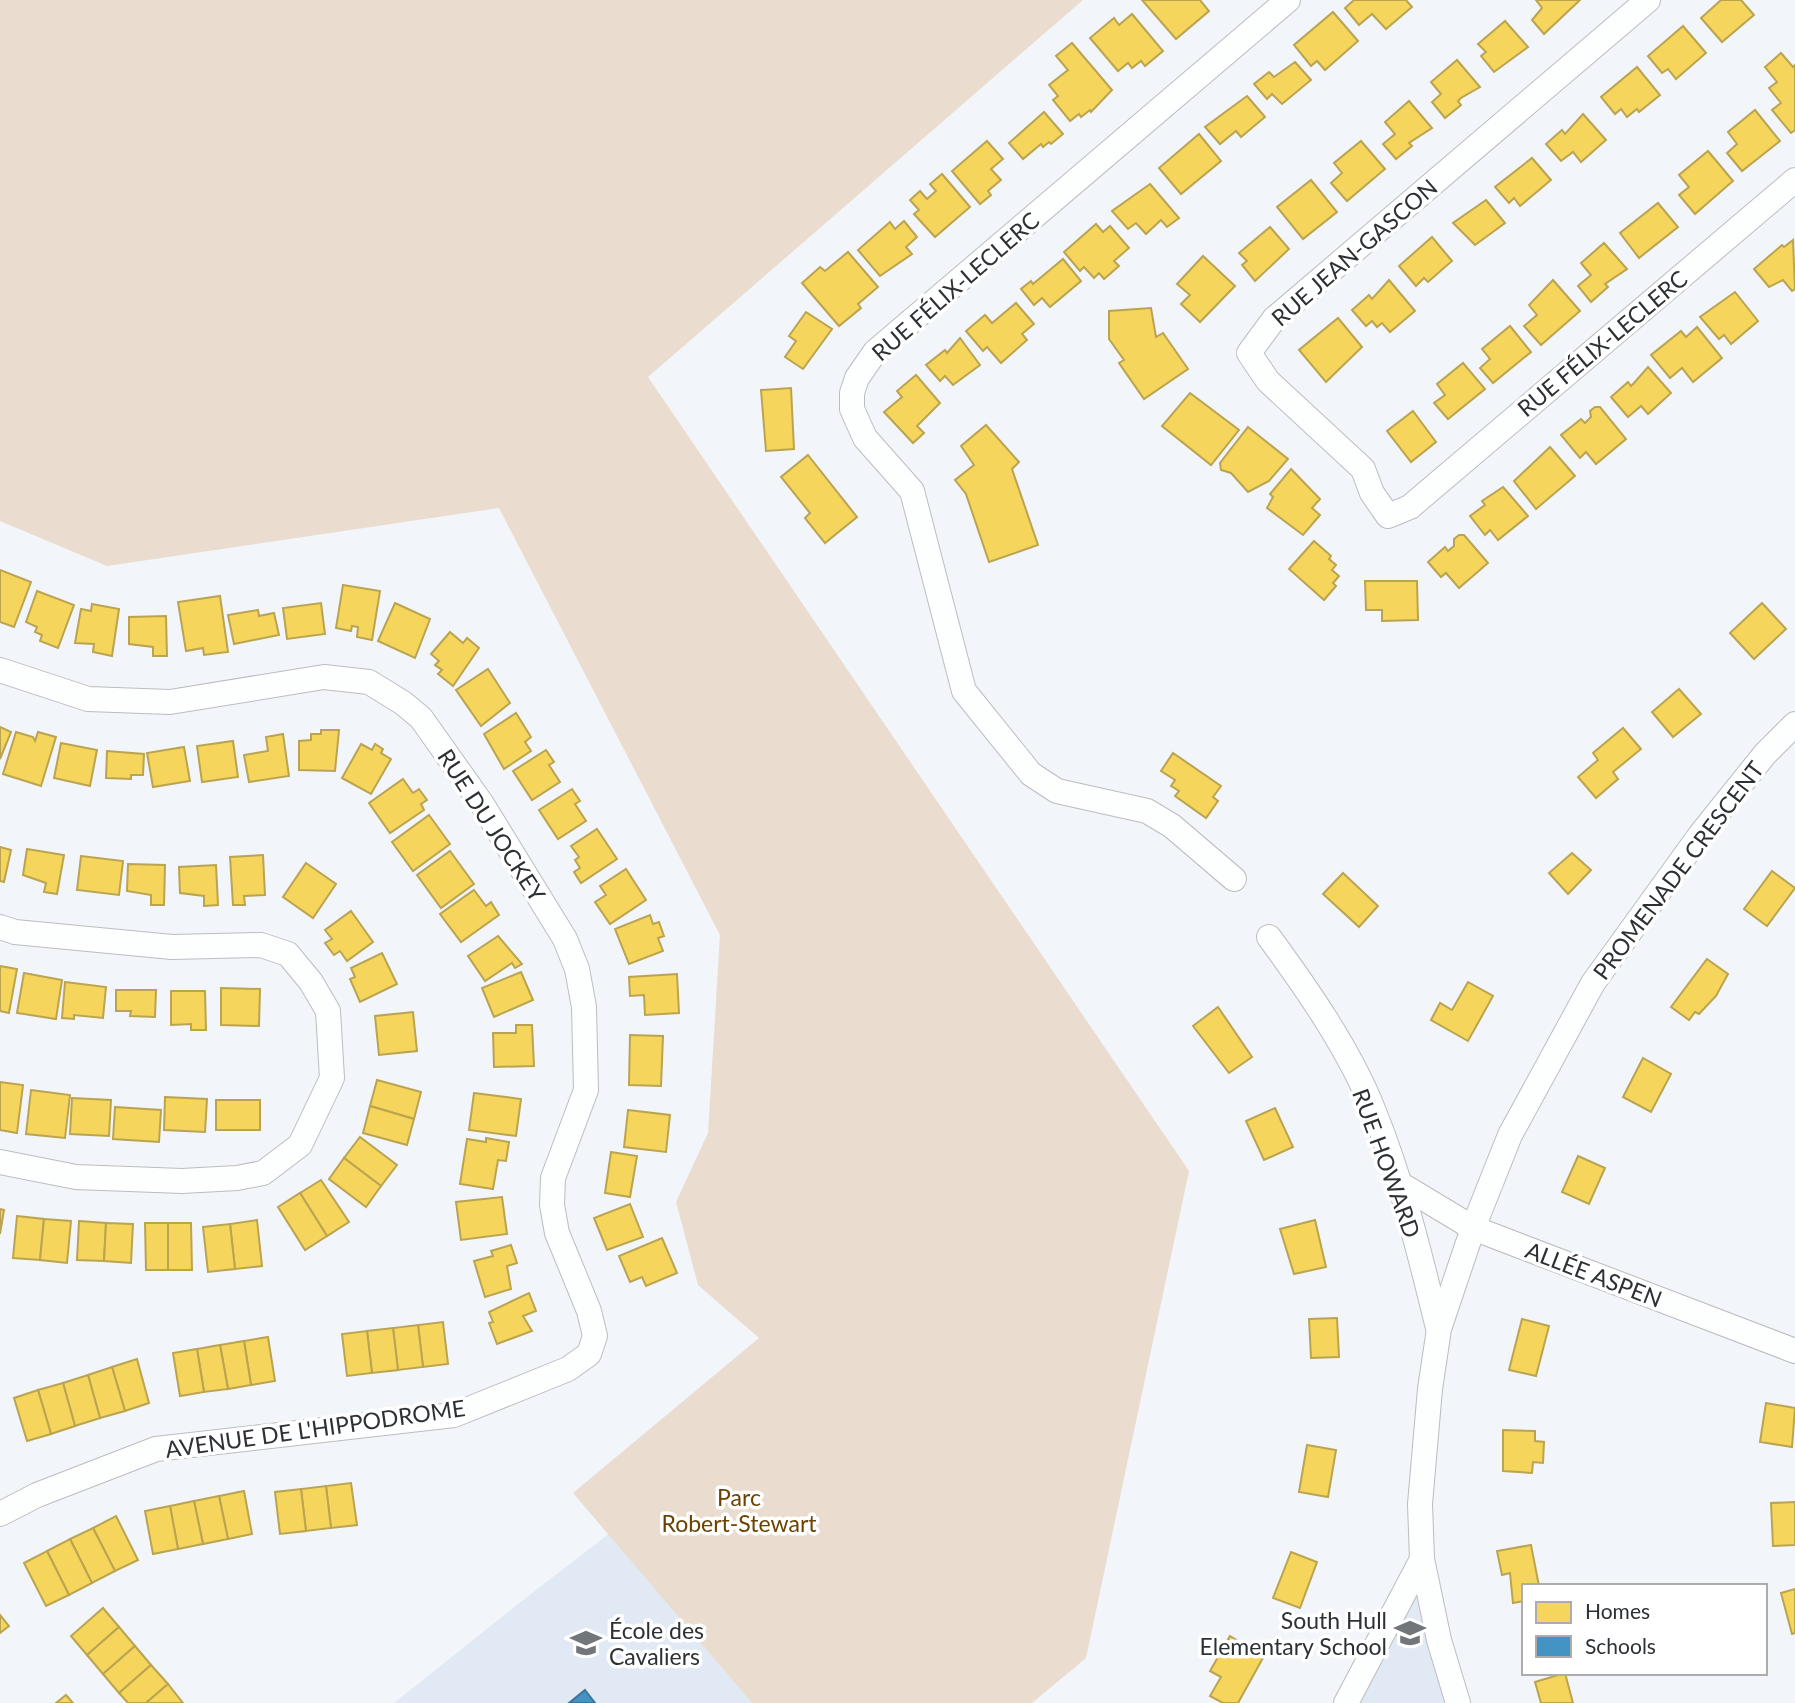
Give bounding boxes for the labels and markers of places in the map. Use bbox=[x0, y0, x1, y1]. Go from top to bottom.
place label: South Hull Elementary School bbox=[1200, 1606, 1387, 1660]
place label: École des Cavaliers bbox=[609, 1616, 704, 1670]
school or university icon: South Hull Elementary School bbox=[1393, 1616, 1427, 1650]
school or university icon: École des Cavaliers bbox=[569, 1626, 603, 1660]

